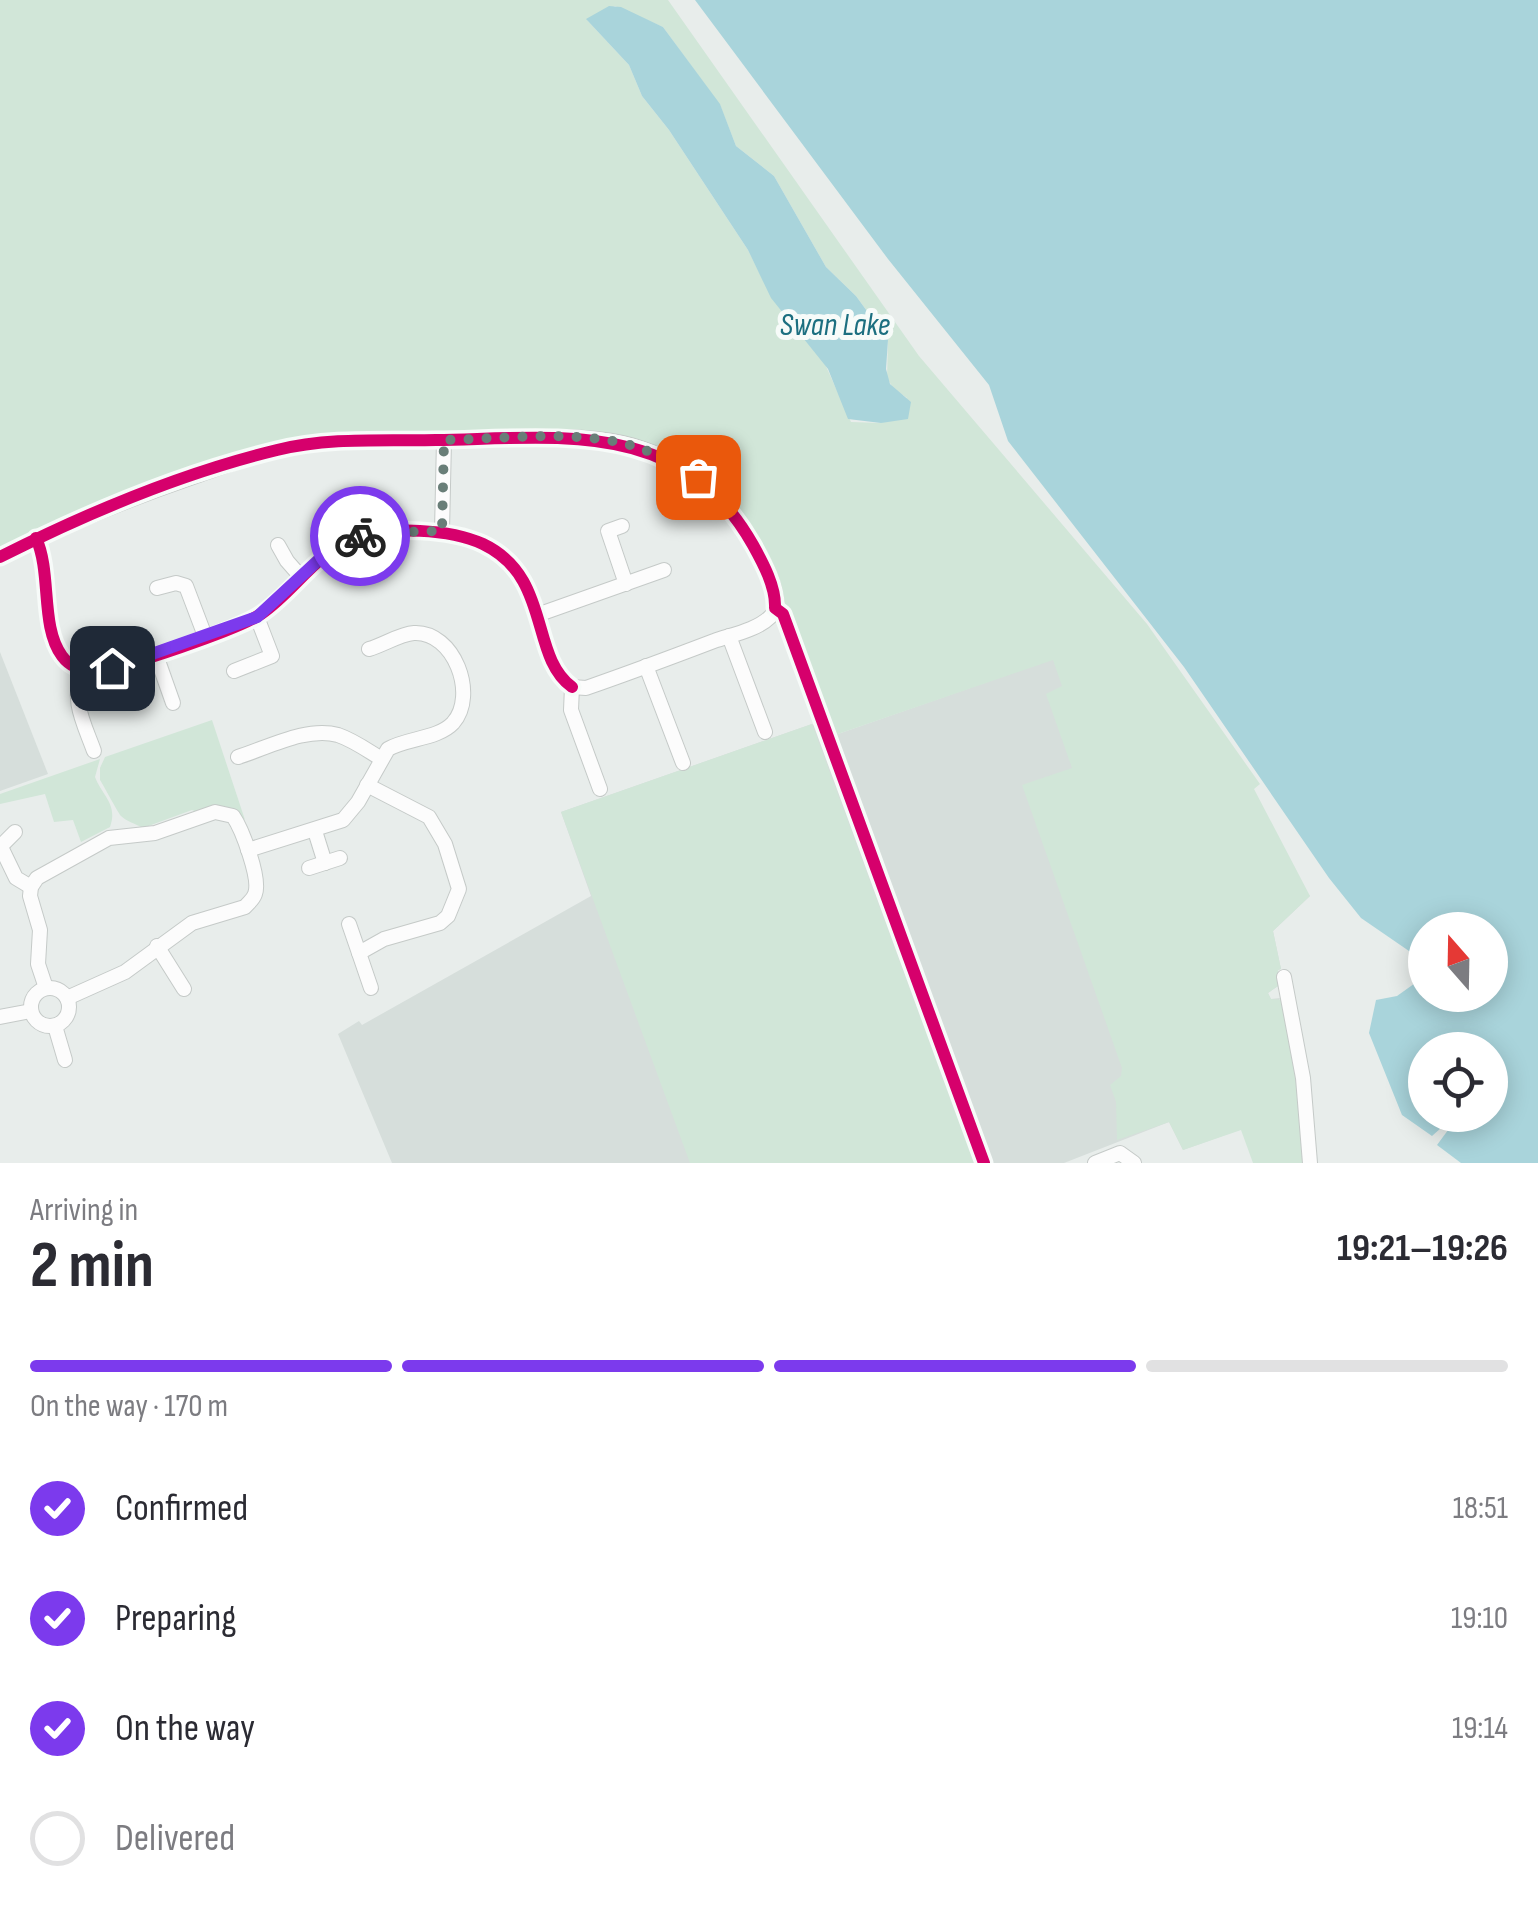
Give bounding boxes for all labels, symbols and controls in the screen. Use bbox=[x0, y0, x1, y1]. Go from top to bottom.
water label: Swan Lake bbox=[780, 306, 890, 345]
pin bbox=[656, 435, 741, 520]
icon: bag bbox=[671, 450, 726, 505]
courier bbox=[310, 486, 410, 586]
icon: bike bbox=[333, 509, 388, 564]
pin bbox=[70, 626, 155, 711]
icon: home bbox=[85, 641, 140, 696]
north arrow bbox=[1408, 912, 1508, 1012]
map controls bbox=[1408, 912, 1508, 1132]
button: locate bbox=[1408, 1032, 1508, 1132]
text: Arriving in bbox=[30, 1191, 138, 1230]
text: 19:21–19:26 bbox=[1337, 1226, 1508, 1271]
text: 2 min bbox=[30, 1228, 154, 1306]
text: On the way · 170 m bbox=[30, 1387, 228, 1426]
icon: check bbox=[30, 1481, 85, 1536]
text: Confirmed bbox=[115, 1486, 248, 1531]
text: 18:51 bbox=[1453, 1489, 1508, 1528]
icon: check bbox=[30, 1591, 85, 1646]
text: Preparing bbox=[115, 1596, 236, 1641]
text: 19:10 bbox=[1451, 1599, 1508, 1638]
icon: check bbox=[30, 1701, 85, 1756]
text: On the way bbox=[115, 1706, 255, 1751]
text: 19:14 bbox=[1452, 1709, 1508, 1748]
text: Delivered bbox=[115, 1816, 235, 1861]

